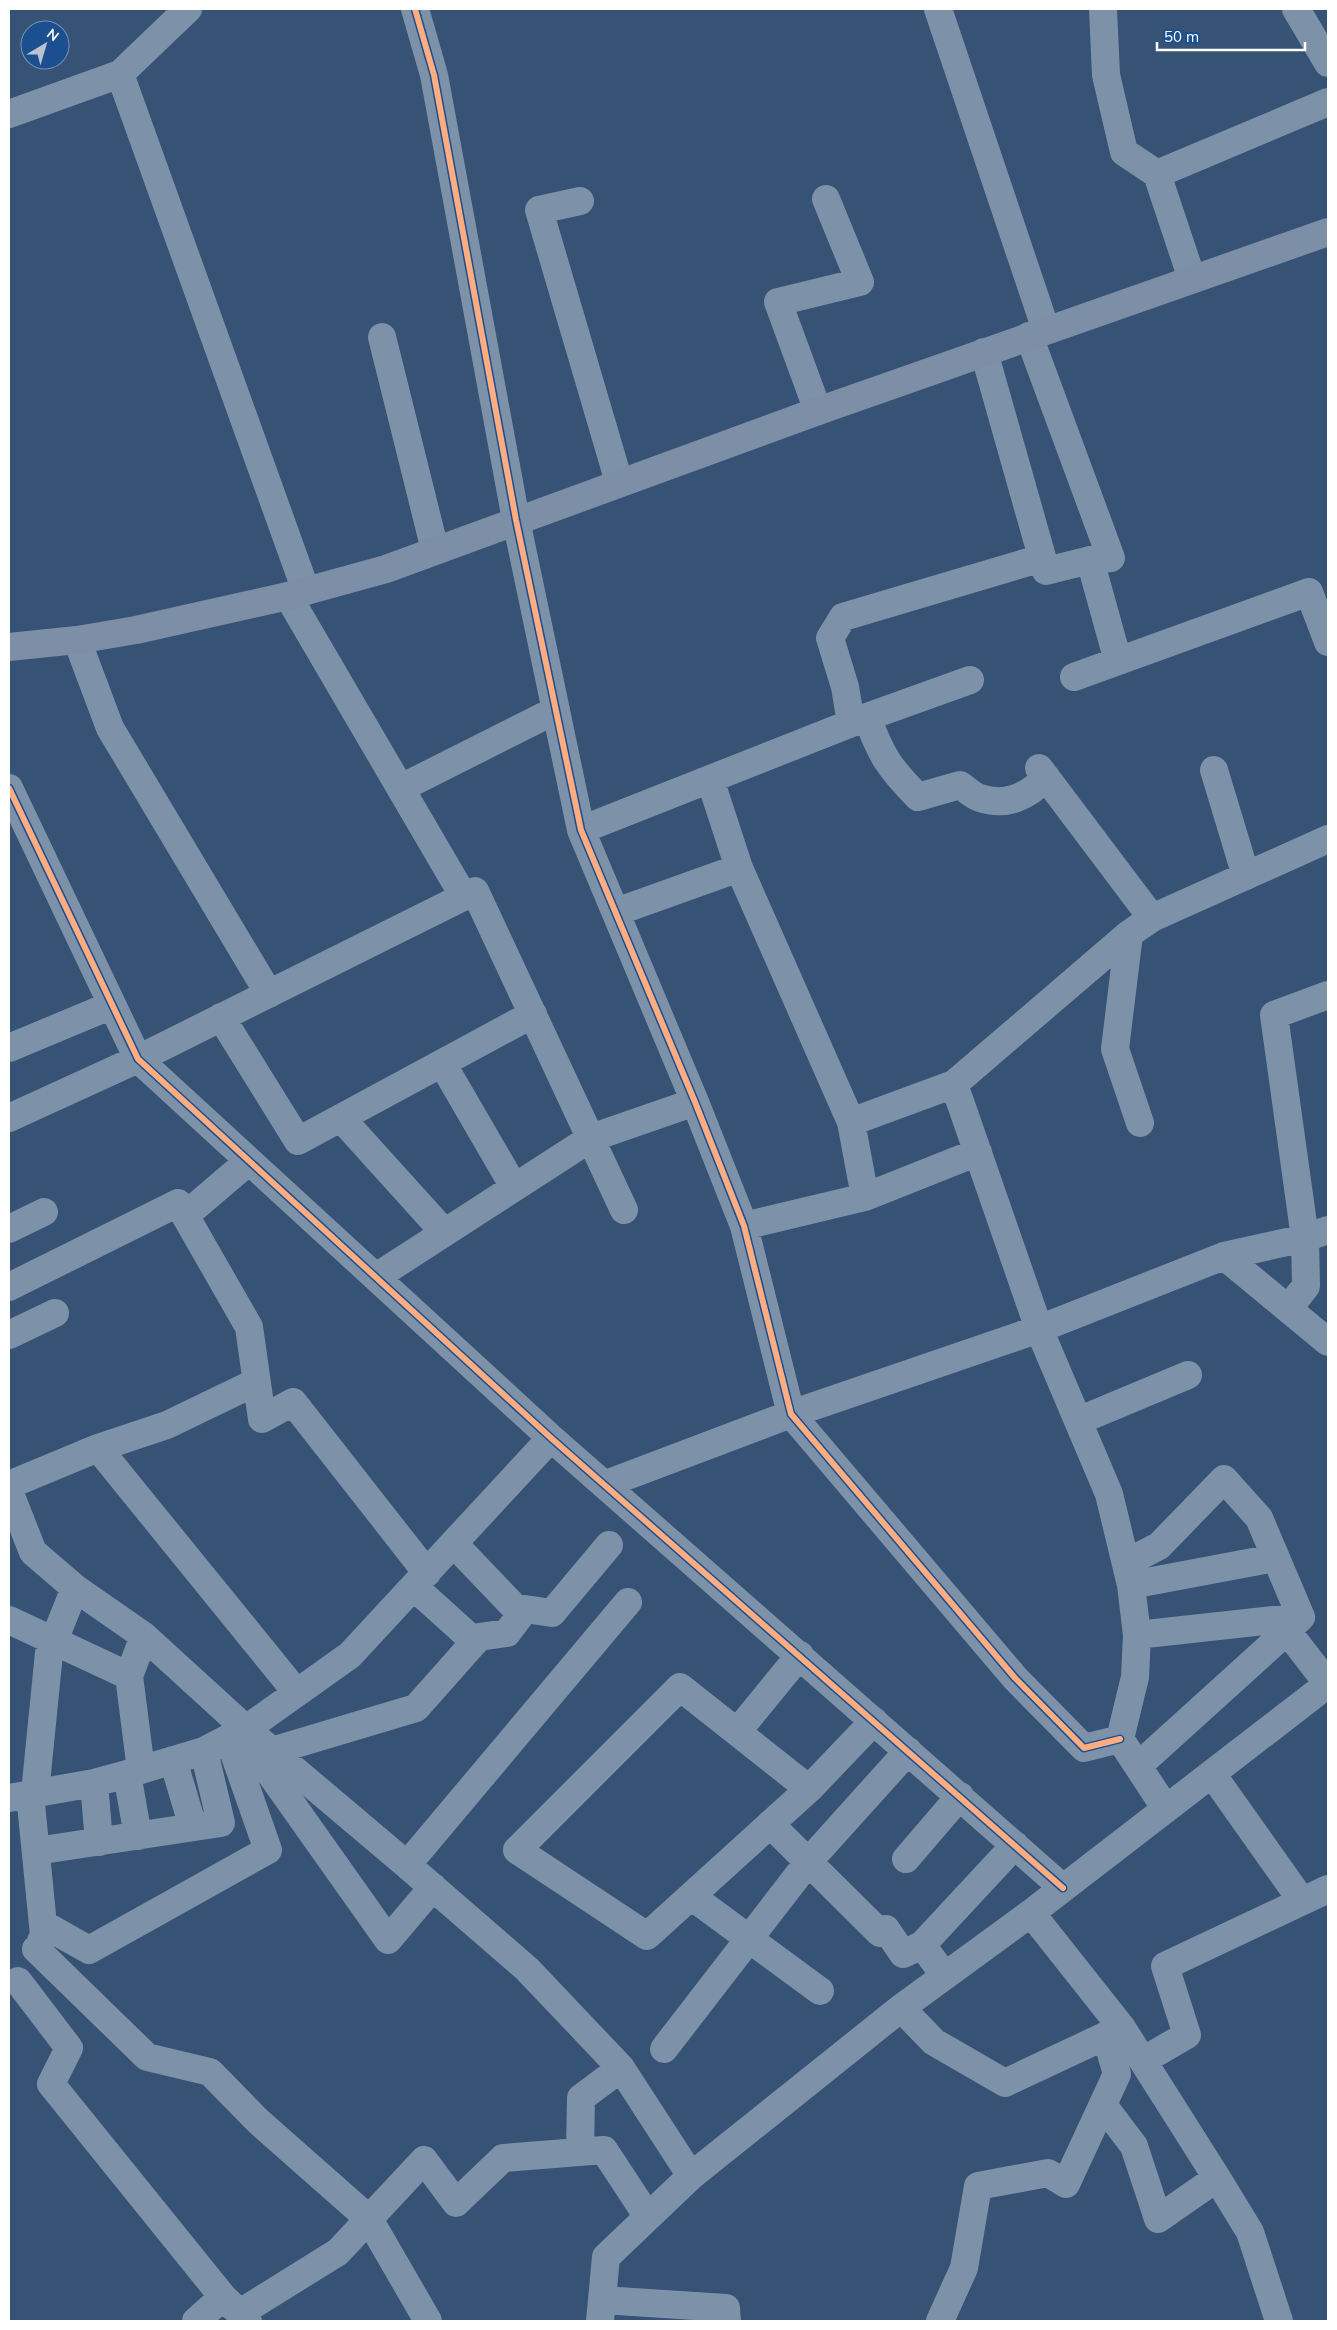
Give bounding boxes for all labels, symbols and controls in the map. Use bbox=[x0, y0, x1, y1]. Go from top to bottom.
north arrow bbox=[20, 20, 70, 70]
scale bar bbox=[1157, 20, 1304, 52]
text: N bbox=[43, 24, 63, 45]
text: 50 m bbox=[1164, 27, 1199, 46]

